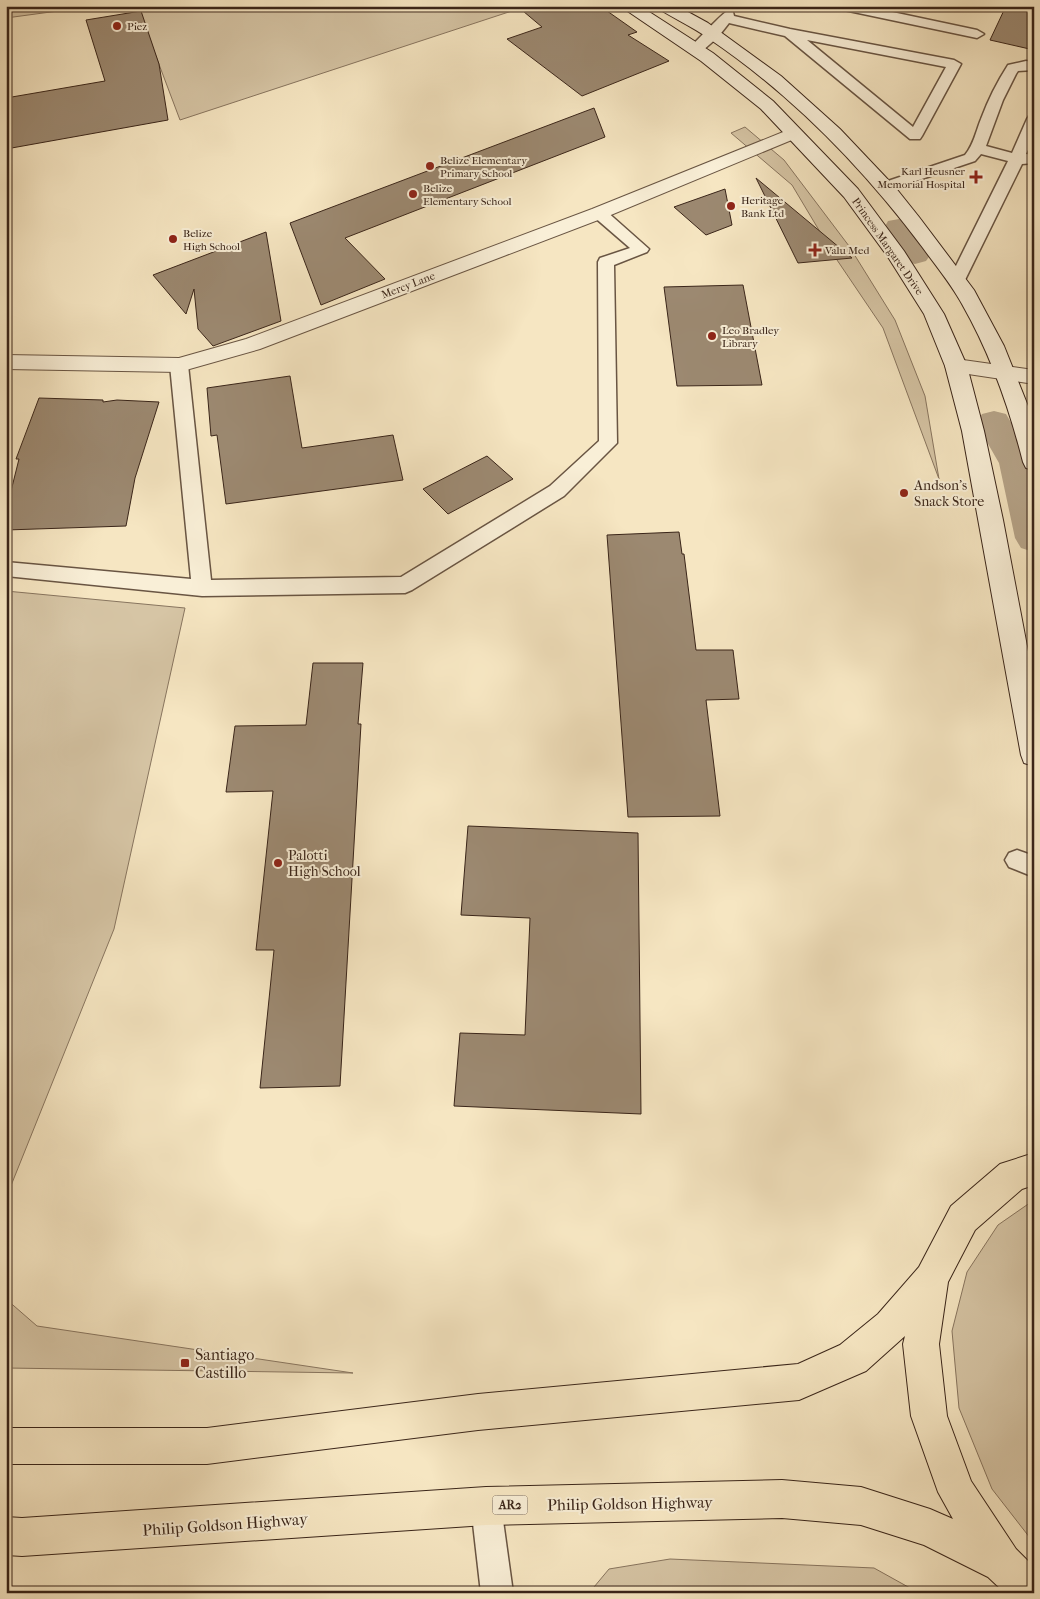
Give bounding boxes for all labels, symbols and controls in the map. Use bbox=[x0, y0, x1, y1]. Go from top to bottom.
marker: Piez bbox=[111, 20, 123, 32]
place label: Piez bbox=[127, 20, 147, 33]
place label: Belize Elementary Primary School bbox=[440, 154, 528, 180]
marker: Belize Elementary Primary School bbox=[424, 160, 436, 172]
place label: Karl Heusner Memorial Hospital bbox=[877, 165, 965, 191]
marker: Karl Heusner Memorial Hospital bbox=[969, 170, 983, 184]
place label: Belize Elementary School bbox=[423, 182, 512, 208]
marker: Belize Elementary School bbox=[407, 188, 419, 200]
place label: Heritage Bank Ltd bbox=[741, 194, 785, 220]
street label: Princess Margaret Drive bbox=[849, 195, 926, 298]
marker: Heritage Bank Ltd bbox=[725, 200, 737, 212]
place label: Belize High School bbox=[183, 227, 240, 253]
marker: Belize High School bbox=[167, 233, 179, 245]
marker: Valu Med bbox=[809, 244, 821, 256]
place label: Valu Med bbox=[824, 244, 870, 257]
street label: Mercy Lane bbox=[379, 269, 437, 302]
place label: Leo Bradley Library bbox=[722, 324, 780, 350]
marker: Leo Bradley Library bbox=[706, 330, 718, 342]
place label: Andson's Snack Store bbox=[913, 477, 984, 510]
marker: Andson's Snack Store bbox=[898, 487, 910, 499]
place label: Palotti High School bbox=[288, 847, 361, 880]
marker: Palotti High School bbox=[272, 857, 284, 869]
place label: Santiago Castillo bbox=[195, 1345, 254, 1382]
marker: Santiago Castillo bbox=[179, 1357, 191, 1369]
street label: Philip Goldson Highway bbox=[547, 1493, 713, 1514]
road number: AR2 bbox=[492, 1496, 528, 1514]
street label: Philip Goldson Highway bbox=[142, 1509, 309, 1540]

